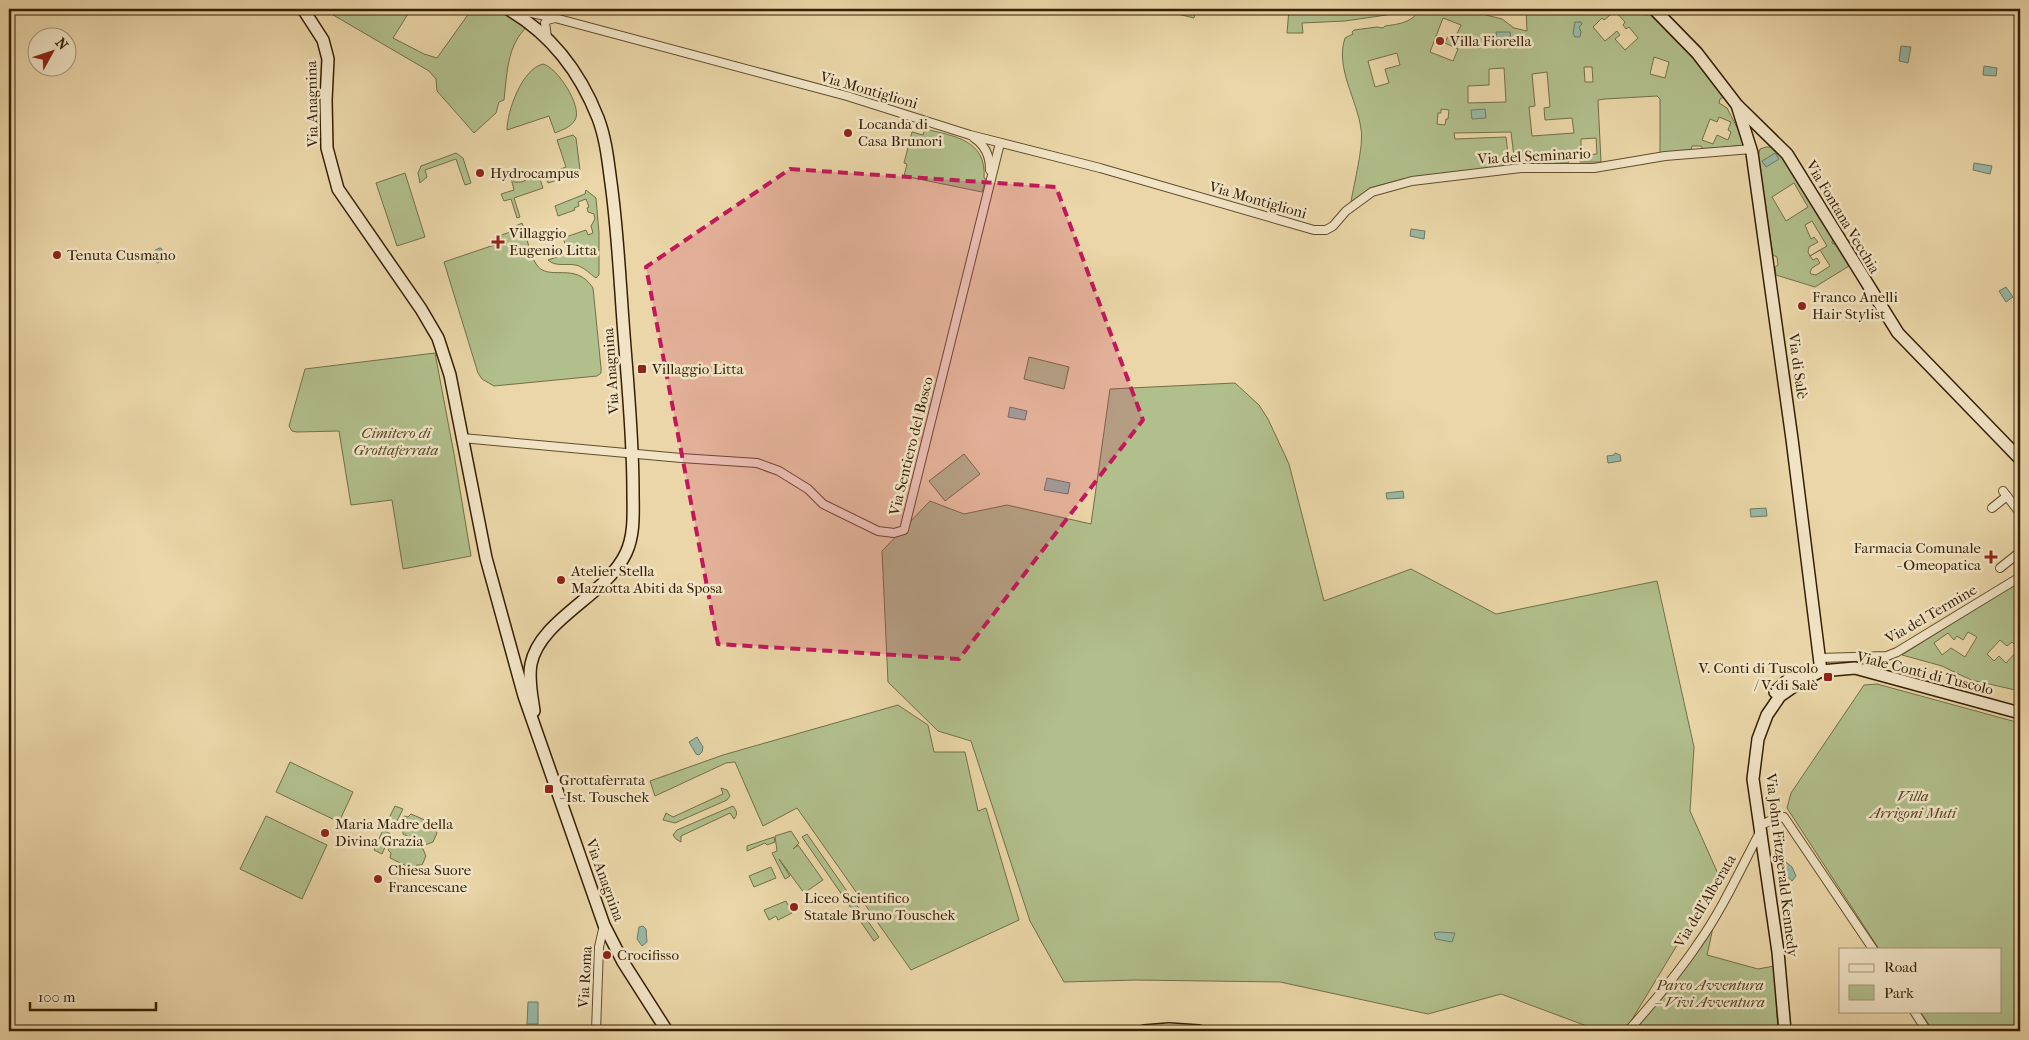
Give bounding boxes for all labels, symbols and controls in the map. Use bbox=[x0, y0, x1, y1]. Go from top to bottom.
north arrow bbox=[28, 28, 78, 78]
place label: Villa Fiorella bbox=[1449, 32, 1532, 50]
text: N bbox=[52, 34, 72, 54]
marker: Villa Fiorella bbox=[1434, 35, 1446, 47]
street label: Via Anagnina bbox=[302, 60, 322, 148]
street label: Via Montiglioni bbox=[817, 67, 920, 113]
place label: Locanda di Casa Brunori bbox=[858, 115, 943, 150]
marker: Locanda di Casa Brunori bbox=[842, 127, 854, 139]
street label: Via del Seminario bbox=[1476, 144, 1591, 168]
street label: Via Fontana Vecchia bbox=[1802, 156, 1884, 278]
place label: Hydrocampus bbox=[490, 164, 580, 182]
marker: Hydrocampus bbox=[474, 167, 486, 179]
street label: Via Montiglioni bbox=[1206, 177, 1309, 223]
place label: Villaggio Eugenio Litta bbox=[508, 224, 598, 259]
marker: Villaggio Eugenio Litta bbox=[491, 235, 505, 249]
place label: Tenuta Cusmano bbox=[67, 246, 176, 264]
marker: Tenuta Cusmano bbox=[51, 249, 63, 261]
place label: Franco Anelli Hair Stylist bbox=[1812, 288, 1898, 323]
marker: Franco Anelli Hair Stylist bbox=[1796, 300, 1808, 312]
street label: Via Anagnina bbox=[599, 326, 623, 416]
street label: Via di Salè bbox=[1784, 331, 1812, 401]
place label: Villaggio Litta bbox=[651, 360, 745, 378]
marker: Villaggio Litta bbox=[636, 363, 648, 375]
street label: Via Sentiero del Bosco bbox=[885, 374, 937, 518]
park label: Cimitero di Grottaferrata bbox=[354, 424, 439, 459]
place label: Farmacia Comunale - Omeopatica bbox=[1854, 539, 1982, 574]
marker: Farmacia Comunale - Omeopatica bbox=[1985, 551, 1997, 563]
place label: Atelier Stella Mazzotta Abiti da Sposa bbox=[570, 562, 724, 597]
marker: Atelier Stella Mazzotta Abiti da Sposa bbox=[555, 574, 567, 586]
street label: Via del Termine bbox=[1881, 580, 1981, 648]
street label: Viale Conti di Tuscolo bbox=[1854, 647, 1996, 699]
place label: V. Conti di Tuscolo / V. di Salè bbox=[1698, 659, 1819, 694]
marker: V. Conti di Tuscolo / V. di Salè bbox=[1822, 671, 1834, 683]
place label: Grottaferrata - Ist. Touschek bbox=[559, 771, 649, 806]
street label: Via John Fitzgerald Kennedy bbox=[1762, 771, 1802, 959]
marker: Grottaferrata - Ist. Touschek bbox=[543, 783, 555, 795]
park label: Villa Arrigoni Muti bbox=[1868, 787, 1958, 822]
place label: Maria Madre della Divina Grazia bbox=[335, 815, 454, 850]
marker: Maria Madre della Divina Grazia bbox=[319, 827, 331, 839]
street label: Via Anagnina bbox=[581, 835, 629, 925]
street label: Via dell'Alberata bbox=[1670, 850, 1740, 952]
place label: Chiesa Suore Francescane bbox=[388, 861, 472, 896]
marker: Chiesa Suore Francescane bbox=[372, 873, 384, 885]
place label: Liceo Scientifico Statale Bruno Touschek bbox=[804, 889, 956, 924]
marker: Liceo Scientifico Statale Bruno Touschek bbox=[788, 901, 800, 913]
street label: Via Roma bbox=[574, 945, 596, 1009]
place label: Crocifisso bbox=[617, 946, 679, 964]
legend bbox=[1839, 948, 2002, 1012]
marker: Crocifisso bbox=[601, 949, 613, 961]
text: Road bbox=[1884, 958, 1918, 976]
park label: Parco Avventura – Vivi Avventura bbox=[1654, 976, 1765, 1011]
scale bar bbox=[30, 980, 156, 1012]
text: Park bbox=[1884, 984, 1914, 1002]
text: 100 m bbox=[38, 988, 76, 1006]

